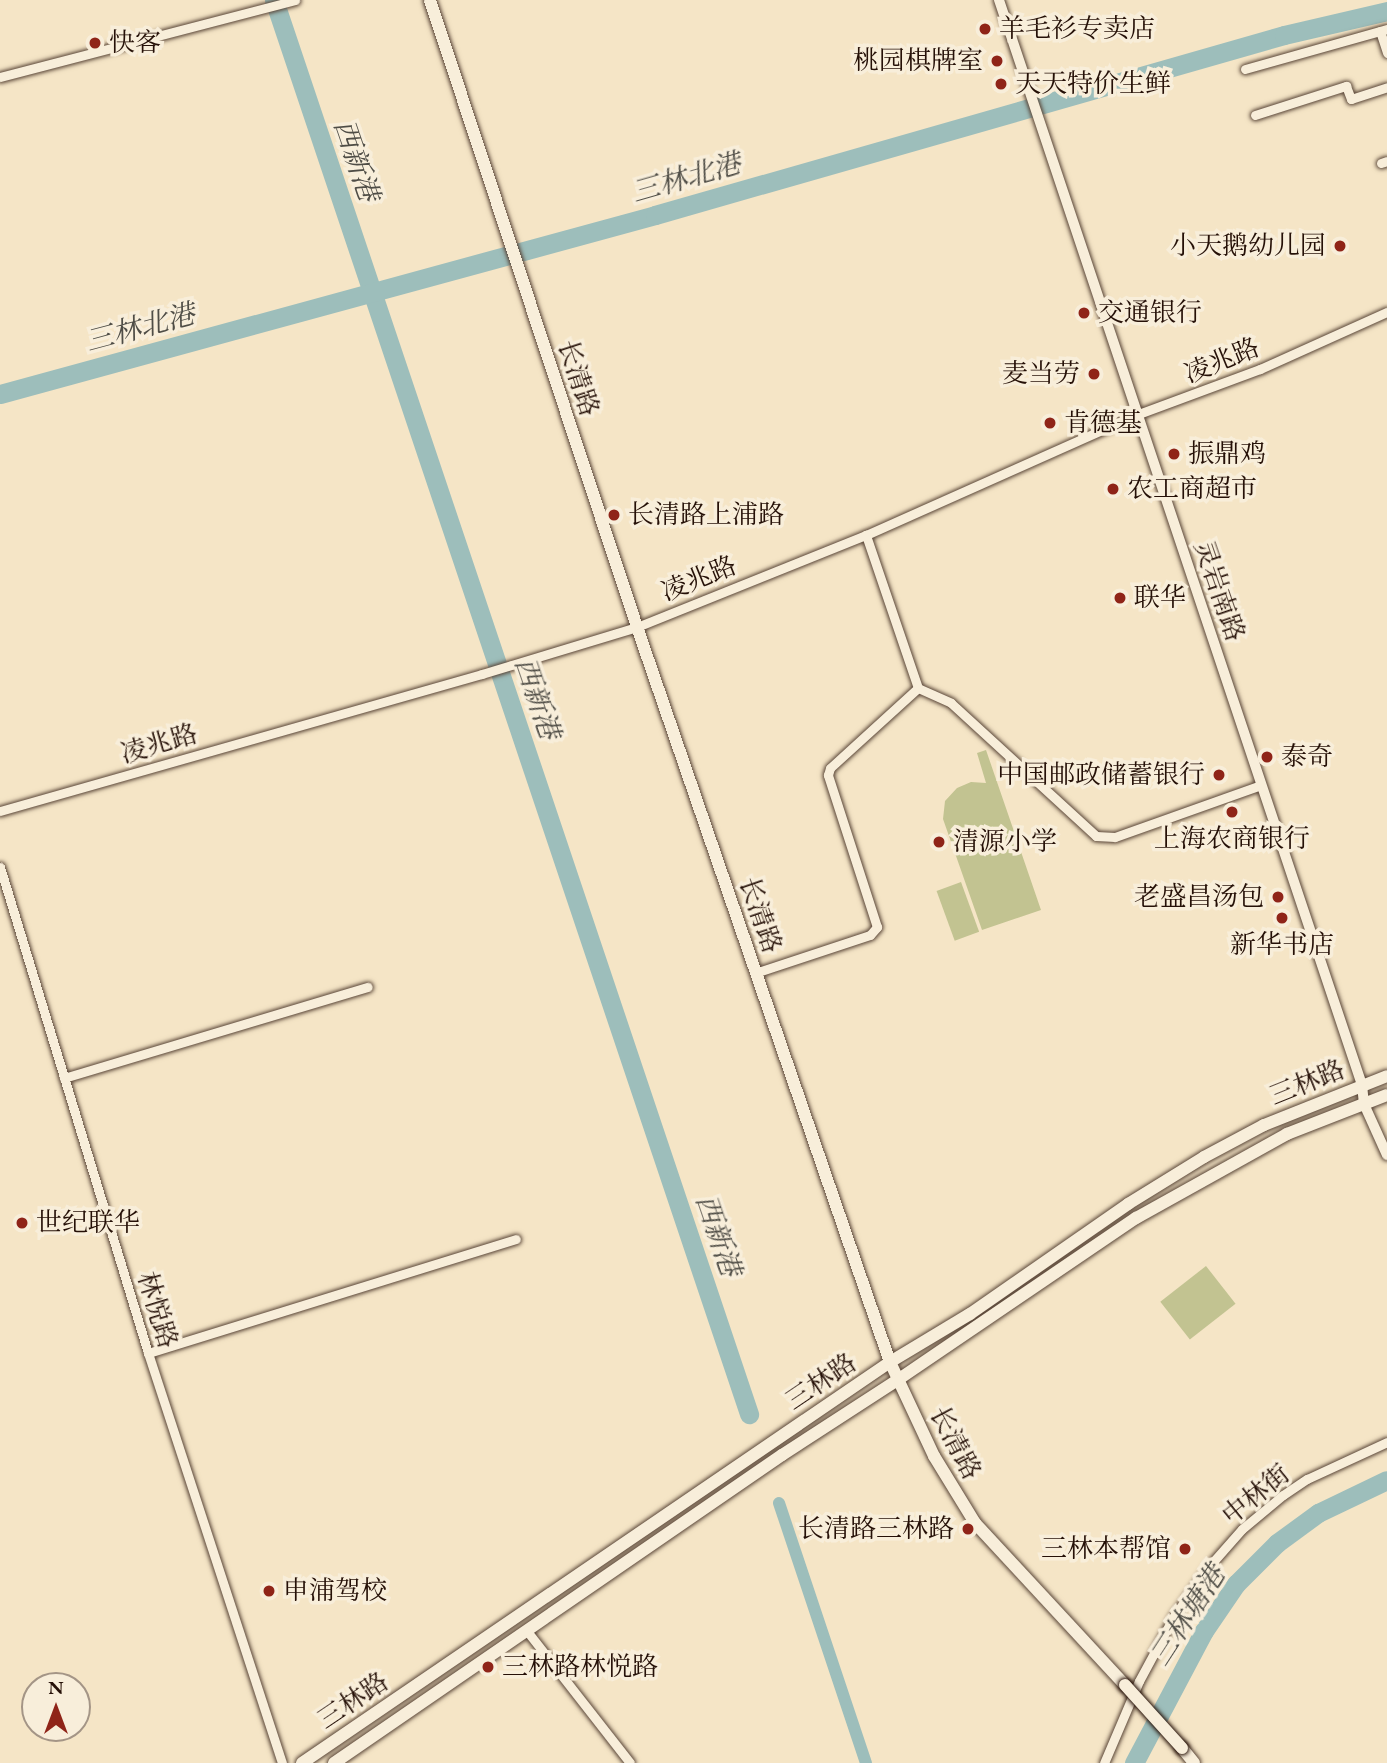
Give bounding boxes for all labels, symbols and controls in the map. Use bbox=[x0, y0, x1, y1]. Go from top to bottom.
place label: 羊毛衫专卖店 bbox=[999, 13, 1155, 45]
marker: 羊毛衫专卖店 bbox=[977, 21, 993, 37]
place label: 快客 bbox=[109, 27, 161, 59]
marker: 快客 bbox=[87, 35, 103, 51]
place label: 桃园棋牌室 bbox=[853, 45, 983, 77]
marker: 桃园棋牌室 bbox=[989, 53, 1005, 69]
place label: 天天特价生鲜 bbox=[1015, 68, 1171, 100]
marker: 天天特价生鲜 bbox=[993, 76, 1009, 92]
water label: 西新港 bbox=[327, 115, 387, 205]
water label: 三林北港 bbox=[628, 145, 744, 209]
place label: 小天鹅幼儿园 bbox=[1170, 230, 1326, 262]
marker: 小天鹅幼儿园 bbox=[1332, 238, 1348, 254]
water label: 三林北港 bbox=[82, 296, 198, 358]
place label: 交通银行 bbox=[1098, 297, 1202, 329]
marker: 交通银行 bbox=[1076, 305, 1092, 321]
street label: 凌兆路 bbox=[1180, 332, 1264, 390]
street label: 长清路 bbox=[551, 336, 605, 420]
place label: 麦当劳 bbox=[1002, 358, 1080, 390]
marker: 麦当劳 bbox=[1086, 366, 1102, 382]
place label: 肯德基 bbox=[1064, 407, 1142, 439]
marker: 肯德基 bbox=[1042, 415, 1058, 431]
place label: 振鼎鸡 bbox=[1188, 438, 1266, 470]
marker: 振鼎鸡 bbox=[1166, 446, 1182, 462]
place label: 农工商超市 bbox=[1127, 473, 1257, 505]
marker: 农工商超市 bbox=[1105, 481, 1121, 497]
place label: 长清路上浦路 bbox=[628, 499, 784, 531]
marker: 长清路上浦路 bbox=[606, 507, 622, 523]
street label: 灵岩南路 bbox=[1187, 537, 1251, 645]
street label: 凌兆路 bbox=[657, 550, 741, 608]
place label: 联华 bbox=[1134, 582, 1186, 614]
marker: 联华 bbox=[1112, 590, 1128, 606]
water label: 西新港 bbox=[508, 653, 568, 743]
street label: 凌兆路 bbox=[117, 718, 201, 770]
place label: 泰奇 bbox=[1281, 741, 1333, 773]
marker: 泰奇 bbox=[1259, 749, 1275, 765]
place label: 中国邮政储蓄银行 bbox=[997, 759, 1205, 791]
marker: 中国邮政储蓄银行 bbox=[1211, 767, 1227, 783]
marker: 上海农商银行 bbox=[1224, 804, 1240, 820]
place label: 上海农商银行 bbox=[1154, 823, 1310, 855]
place label: 清源小学 bbox=[953, 826, 1057, 858]
marker: 清源小学 bbox=[931, 834, 947, 850]
street label: 长清路 bbox=[733, 873, 787, 957]
place label: 老盛昌汤包 bbox=[1134, 881, 1264, 913]
marker: 老盛昌汤包 bbox=[1270, 889, 1286, 905]
marker: 新华书店 bbox=[1274, 910, 1290, 926]
place label: 新华书店 bbox=[1230, 929, 1334, 961]
street label: 三林路 bbox=[1265, 1054, 1349, 1112]
water label: 西新港 bbox=[689, 1190, 749, 1280]
place label: 世纪联华 bbox=[36, 1207, 140, 1239]
marker: 世纪联华 bbox=[14, 1215, 30, 1231]
street label: 林悦路 bbox=[131, 1268, 183, 1352]
street label: 三林路 bbox=[780, 1347, 862, 1417]
street label: 长清路 bbox=[923, 1401, 987, 1485]
street label: 中林街 bbox=[1216, 1458, 1296, 1532]
place label: 长清路三林路 bbox=[798, 1513, 954, 1545]
marker: 长清路三林路 bbox=[960, 1521, 976, 1537]
place label: 三林本帮馆 bbox=[1041, 1533, 1171, 1565]
marker: 三林本帮馆 bbox=[1177, 1541, 1193, 1557]
water label: 三林塘港 bbox=[1142, 1559, 1232, 1671]
place label: 申浦驾校 bbox=[283, 1575, 387, 1607]
marker: 申浦驾校 bbox=[261, 1583, 277, 1599]
place label: 三林路林悦路 bbox=[502, 1651, 658, 1683]
marker: 三林路林悦路 bbox=[480, 1659, 496, 1675]
street label: 三林路 bbox=[312, 1666, 394, 1736]
north arrow bbox=[21, 1672, 91, 1742]
text: N bbox=[48, 1675, 64, 1700]

